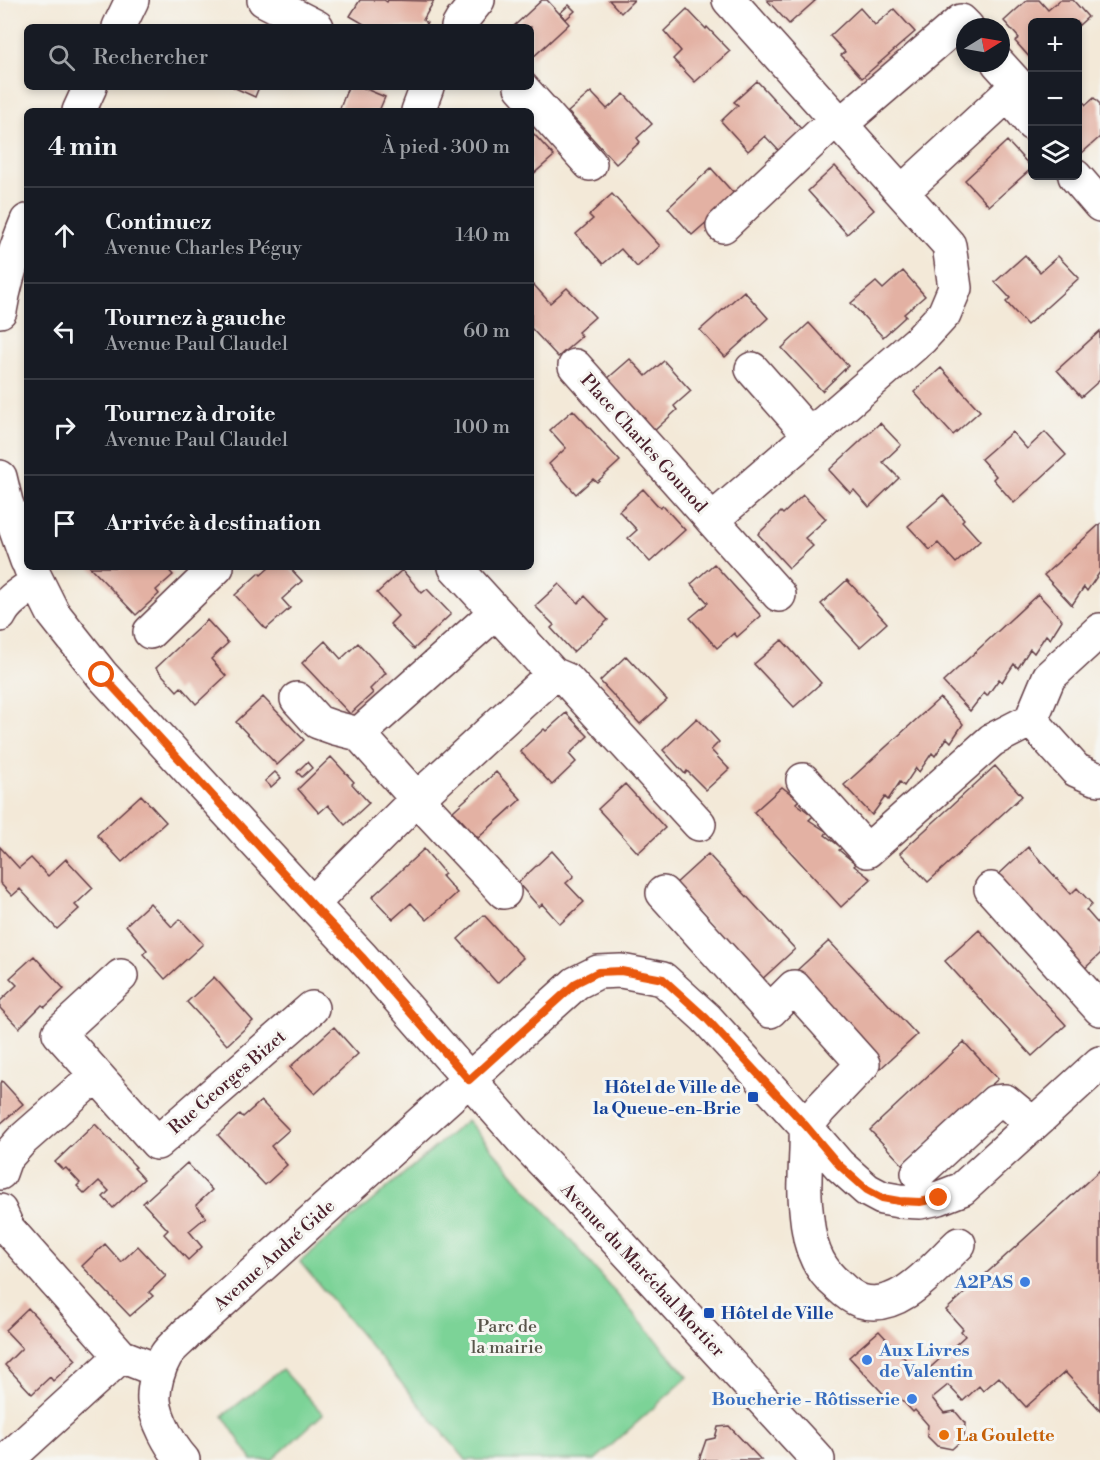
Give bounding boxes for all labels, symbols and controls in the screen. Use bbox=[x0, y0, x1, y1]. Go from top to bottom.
north arrow bbox=[956, 18, 1010, 72]
map controls bbox=[1028, 18, 1082, 180]
button: + bbox=[1028, 18, 1082, 72]
search box bbox=[24, 24, 534, 90]
icon: search bbox=[45, 41, 78, 74]
text: Rechercher bbox=[93, 44, 208, 71]
button: − bbox=[1028, 72, 1082, 126]
button: layers bbox=[1028, 126, 1082, 180]
text: 4 min bbox=[48, 131, 118, 163]
text: À pied · 300 m bbox=[382, 135, 510, 160]
text: Continuez bbox=[105, 209, 211, 236]
icon: ahead bbox=[48, 219, 81, 252]
text: 140 m bbox=[455, 223, 510, 248]
text: Avenue Charles Péguy bbox=[105, 236, 302, 261]
text: Tournez à gauche bbox=[105, 305, 286, 332]
icon: left bbox=[48, 315, 81, 348]
text: 60 m bbox=[463, 319, 510, 344]
text: Avenue Paul Claudel bbox=[105, 332, 288, 357]
street label: Place Charles Gounod bbox=[575, 369, 713, 518]
text: Tournez à droite bbox=[105, 401, 276, 428]
icon: right bbox=[48, 411, 81, 444]
text: 100 m bbox=[454, 415, 510, 440]
text: Avenue Paul Claudel bbox=[105, 428, 288, 453]
icon: arrive bbox=[48, 507, 81, 540]
text: Arrivée à destination bbox=[105, 510, 321, 537]
route start bbox=[88, 661, 114, 687]
street label: Rue Georges Bizet bbox=[164, 1025, 291, 1140]
place label: Hôtel de Ville de la Queue-en-Brie bbox=[593, 1076, 741, 1120]
marker: Hôtel de Ville de la Queue-en-Brie bbox=[746, 1090, 760, 1104]
street label: Avenue du Maréchal Mortier bbox=[555, 1178, 730, 1363]
route end bbox=[925, 1184, 951, 1210]
street label: Avenue André Gide bbox=[208, 1195, 340, 1317]
place label: A2PAS bbox=[954, 1271, 1013, 1294]
marker: A2PAS bbox=[1018, 1275, 1032, 1289]
place label: Hôtel de Ville bbox=[721, 1302, 834, 1325]
marker: Hôtel de Ville bbox=[702, 1306, 716, 1320]
park label: Parc de la mairie bbox=[471, 1315, 543, 1359]
place label: Aux Livres de Valentin bbox=[878, 1339, 973, 1383]
marker: Aux Livres de Valentin bbox=[860, 1353, 874, 1367]
place label: Boucherie - Rôtisserie bbox=[712, 1388, 900, 1411]
marker: Boucherie - Rôtisserie bbox=[905, 1392, 919, 1406]
place label: La Goulette bbox=[956, 1424, 1055, 1447]
marker: La Goulette bbox=[937, 1428, 951, 1442]

